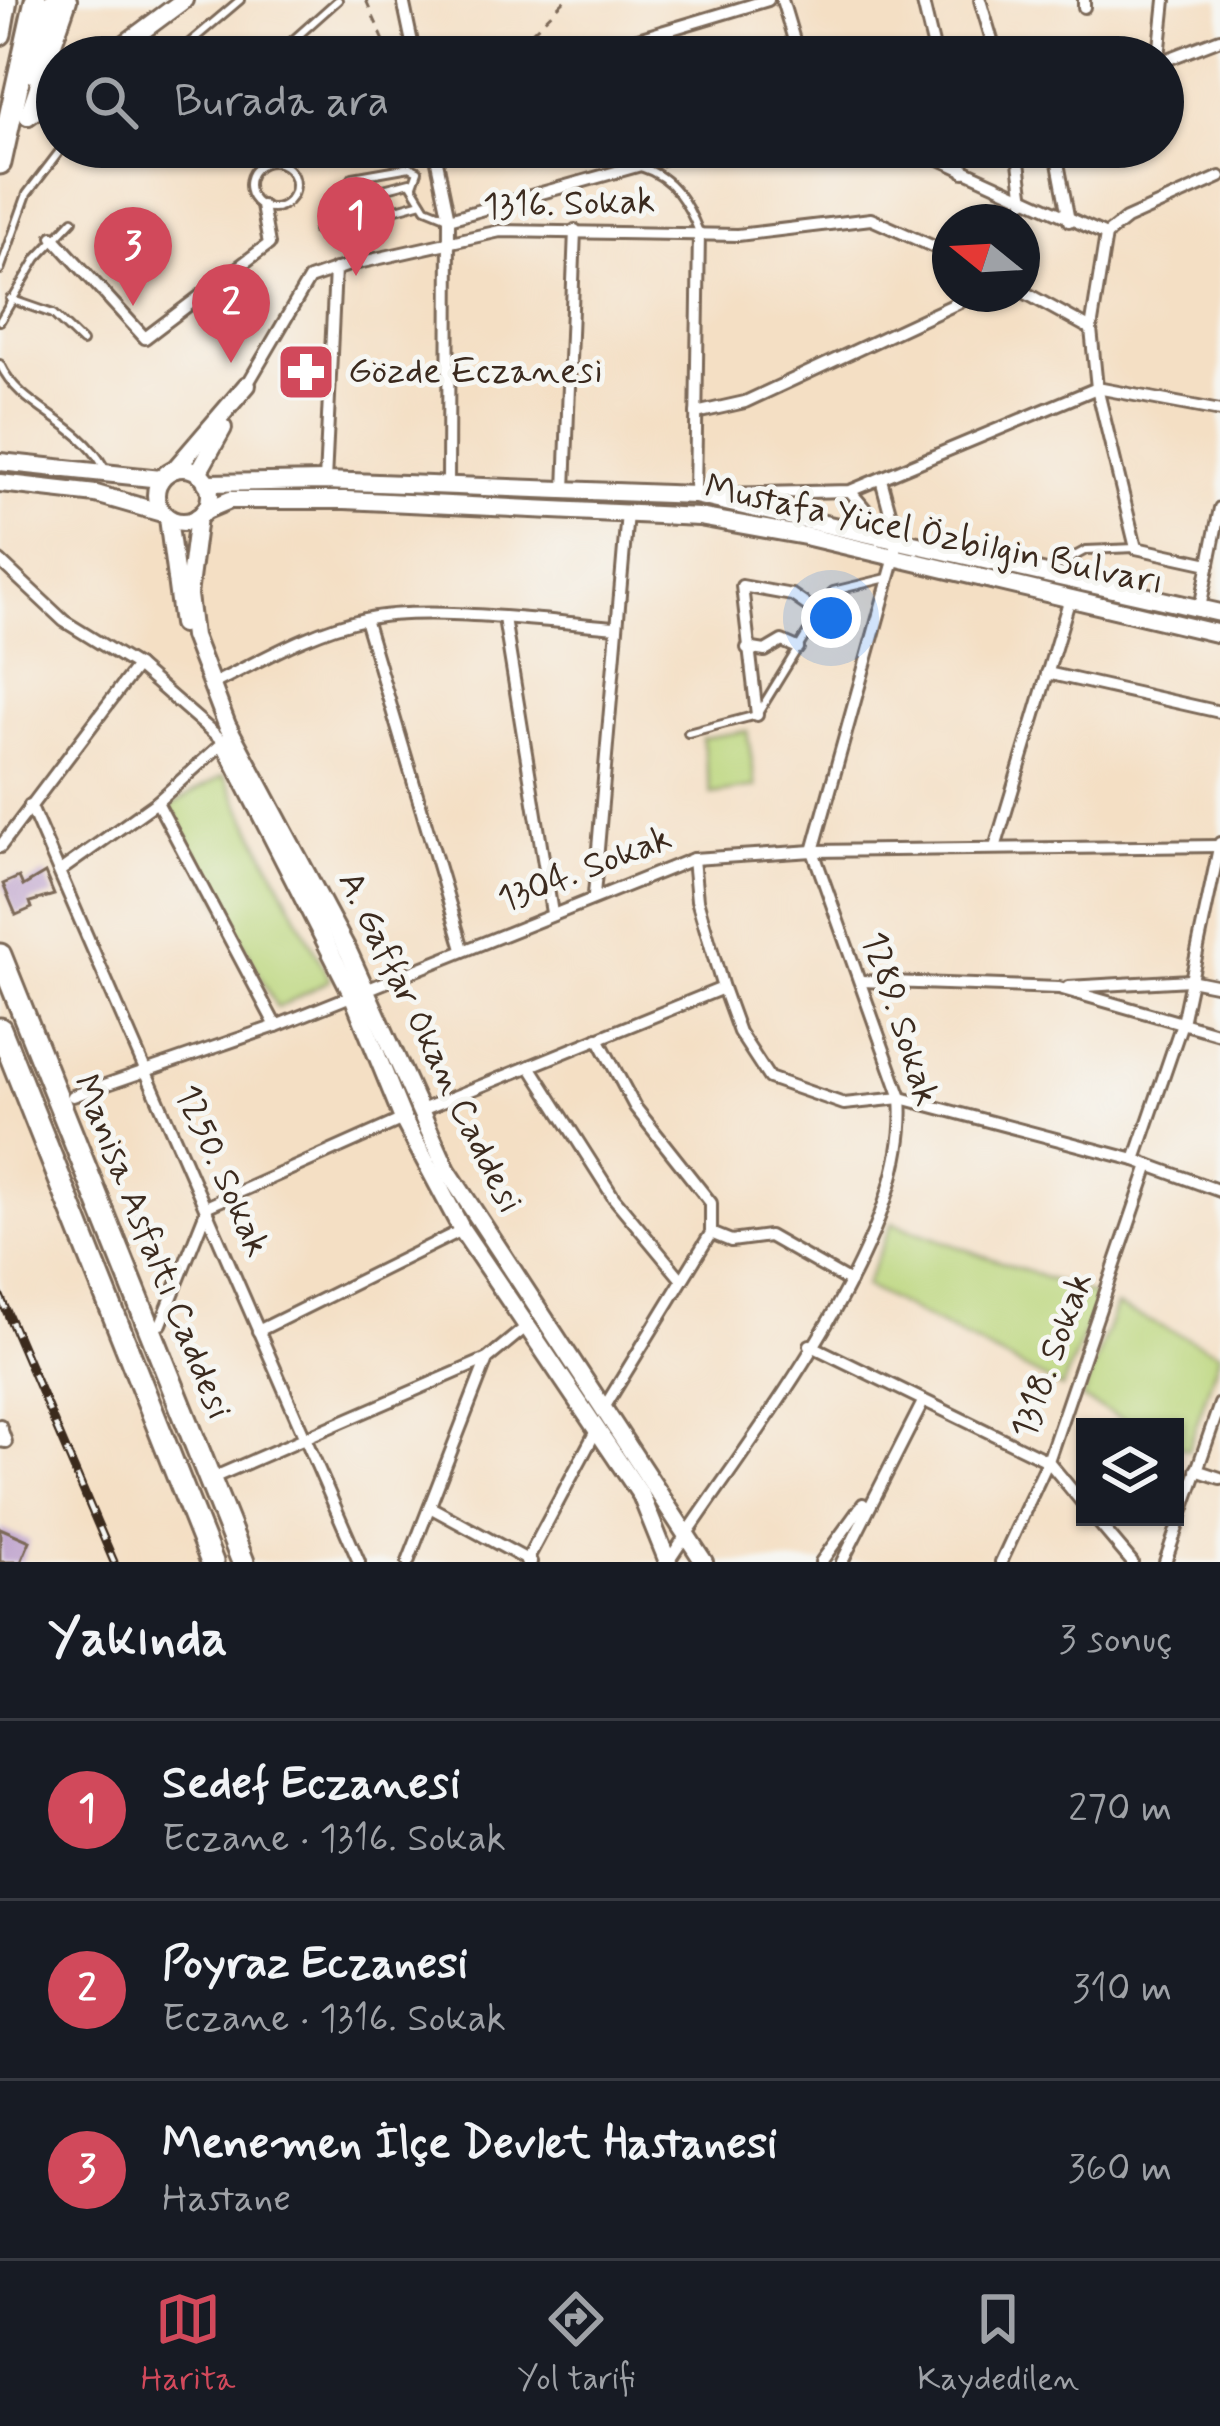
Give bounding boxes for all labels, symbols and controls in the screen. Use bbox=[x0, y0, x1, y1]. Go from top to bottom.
search box bbox=[36, 36, 1184, 168]
icon: search bbox=[78, 69, 144, 135]
text: Burada ara bbox=[174, 73, 389, 132]
pin: 1 bbox=[317, 177, 395, 276]
street label: 1316. Sokak bbox=[482, 179, 656, 231]
north arrow bbox=[932, 204, 1040, 312]
pin: 3 bbox=[94, 207, 172, 306]
pin: 2 bbox=[192, 264, 270, 363]
pharmacy icon: Gözde Eczanesi bbox=[275, 341, 337, 403]
place label: Gözde Eczanesi bbox=[348, 349, 603, 396]
street label: Mustafa Yücel Özbilgin Bulvarı bbox=[700, 464, 1168, 608]
your location bbox=[801, 588, 861, 648]
street label: 1304. Sokak bbox=[492, 815, 678, 925]
street label: A. Gaffar Okan Caddesi bbox=[326, 864, 532, 1222]
street label: 1289. Sokak bbox=[849, 926, 949, 1112]
street label: Manisa Asfaltı Caddesi bbox=[60, 1068, 242, 1426]
street label: 1250. Sokak bbox=[162, 1078, 280, 1264]
street label: 1318. Sokak bbox=[1001, 1266, 1105, 1446]
map controls bbox=[1076, 1418, 1184, 1526]
button: layers bbox=[1076, 1418, 1184, 1526]
text: Yakında bbox=[48, 1607, 228, 1673]
text: 3 sonuç bbox=[1059, 1615, 1172, 1666]
text: Sedef Eczanesi bbox=[162, 1755, 460, 1814]
text: 1 bbox=[78, 1784, 96, 1835]
text: 270 m bbox=[1068, 1784, 1172, 1835]
text: Eczane · 1316. Sokak bbox=[162, 1814, 506, 1865]
text: Poyraz Eczanesi bbox=[162, 1935, 468, 1994]
text: 2 bbox=[77, 1964, 97, 2015]
text: 310 m bbox=[1073, 1964, 1172, 2015]
text: Eczane · 1316. Sokak bbox=[162, 1994, 506, 2045]
text: Menemen İlçe Devlet Hastanesi bbox=[162, 2115, 777, 2174]
text: 3 bbox=[78, 2144, 96, 2195]
text: 360 m bbox=[1068, 2144, 1172, 2195]
text: Hastane bbox=[162, 2174, 291, 2225]
tab: Harita bbox=[141, 2286, 235, 2402]
tab: Yol tarifi bbox=[517, 2286, 635, 2402]
tab: Kaydedilen bbox=[917, 2286, 1079, 2402]

